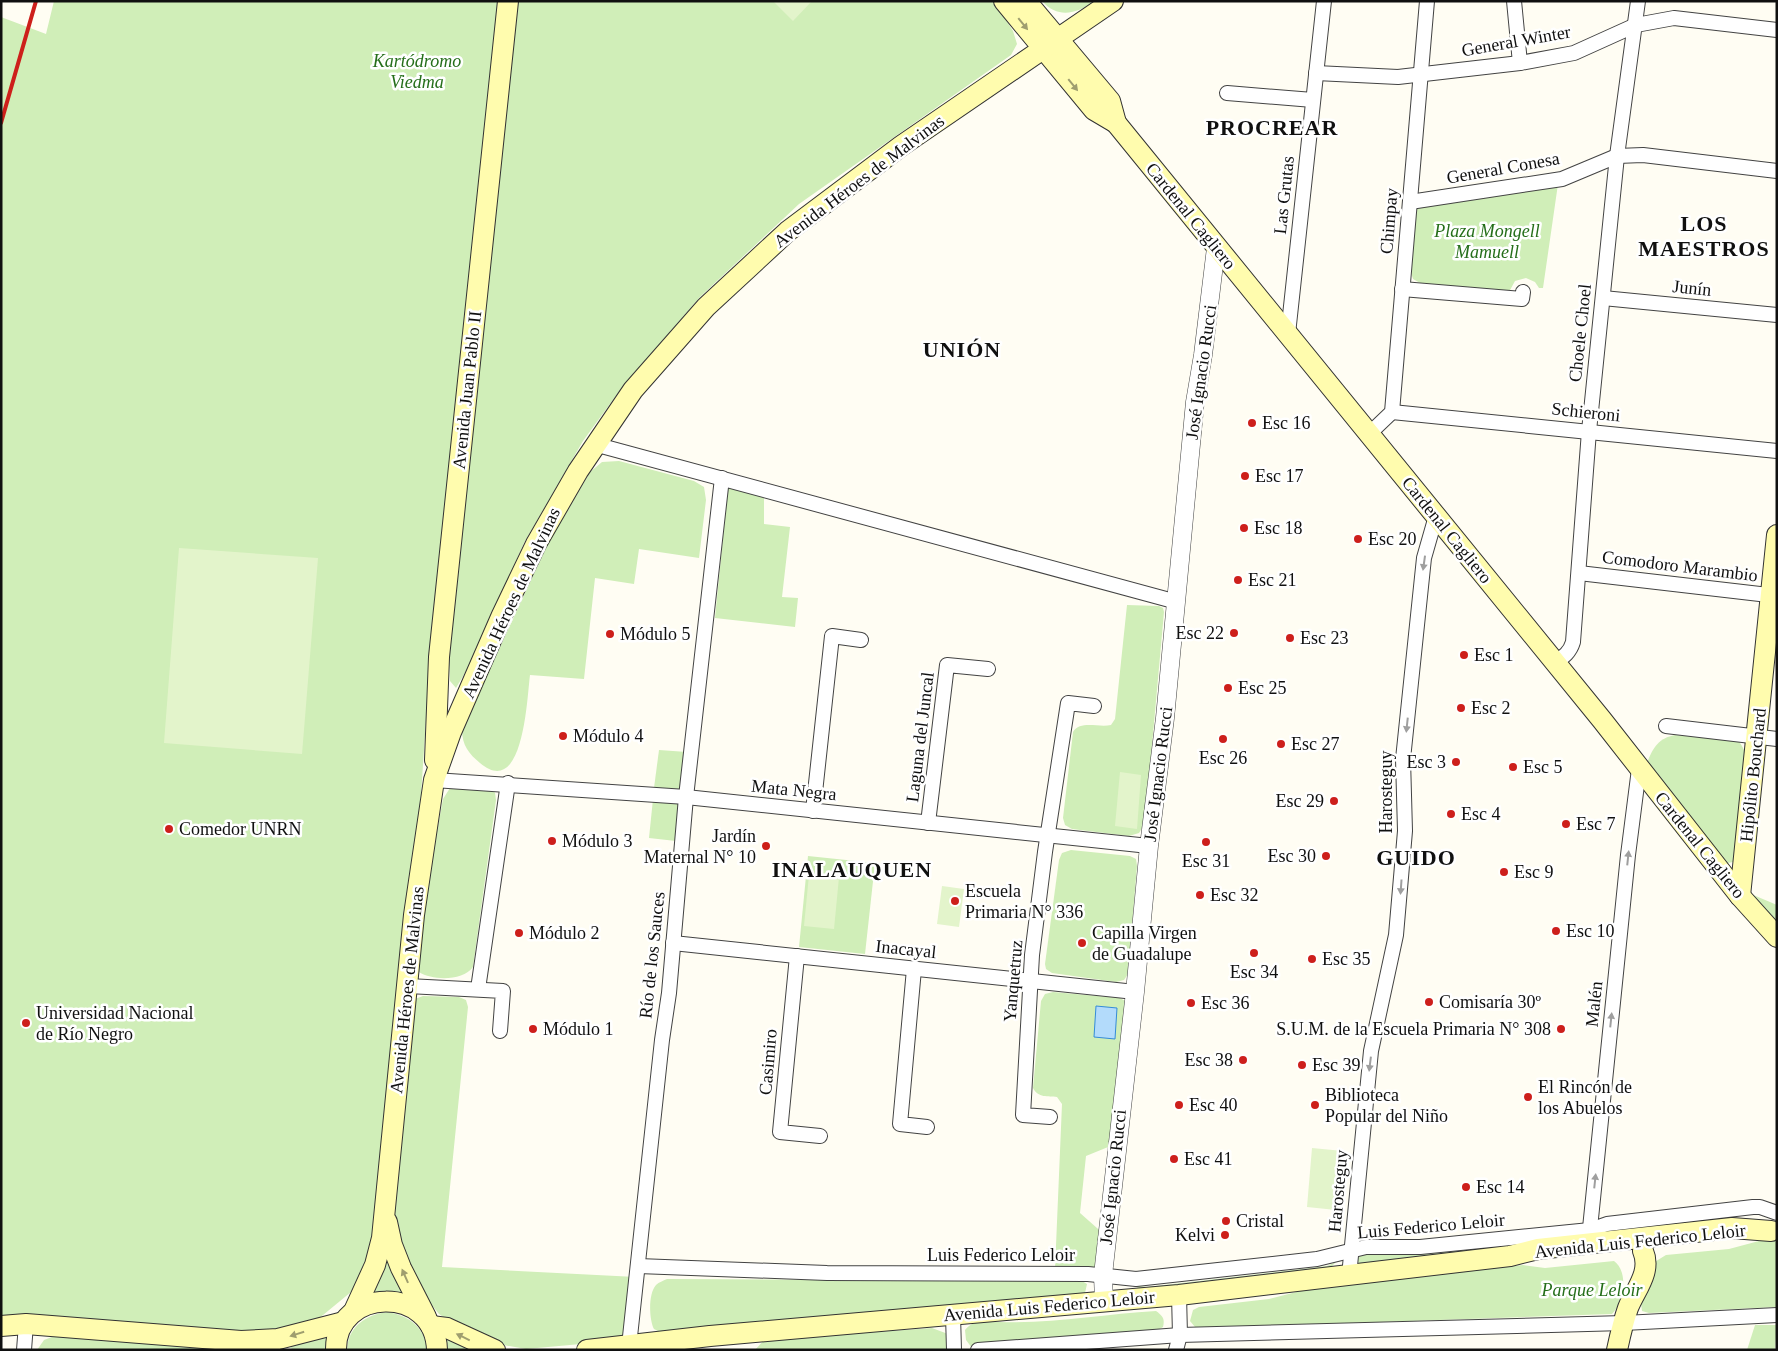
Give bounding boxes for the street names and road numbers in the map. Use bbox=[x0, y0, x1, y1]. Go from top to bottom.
street label: General Winter bbox=[1460, 22, 1572, 60]
street label: Avenida Héroes de Malvinas bbox=[770, 110, 948, 252]
street label: General Conesa bbox=[1445, 148, 1561, 188]
street label: Las Grutas bbox=[1270, 155, 1298, 235]
street label: Cardenal Cagliero bbox=[1142, 159, 1240, 273]
street label: Chimpay bbox=[1376, 187, 1402, 255]
street label: Junín bbox=[1672, 276, 1712, 300]
street label: Choele Choel bbox=[1565, 283, 1595, 383]
street label: José Ignacio Rucci bbox=[1182, 303, 1220, 441]
street label: Avenida Juan Pablo II bbox=[449, 310, 485, 470]
street label: Schieroni bbox=[1551, 398, 1621, 426]
street label: Cardenal Cagliero bbox=[1398, 473, 1496, 587]
street label: Avenida Héroes de Malvinas bbox=[458, 504, 564, 702]
street label: Comodoro Marambio bbox=[1601, 547, 1759, 585]
street label: Laguna del Juncal bbox=[902, 671, 938, 803]
street label: José Ignacio Rucci bbox=[1140, 705, 1176, 843]
street label: Hipólito Bouchard bbox=[1736, 707, 1770, 843]
street label: Harosteguy bbox=[1376, 751, 1396, 833]
street label: Mata Negra bbox=[750, 776, 838, 804]
street label: Cardenal Cagliero bbox=[1651, 788, 1749, 902]
street label: Avenida Héroes de Malvinas bbox=[386, 885, 428, 1095]
street label: Río de los Sauces bbox=[635, 891, 669, 1019]
street label: Inacayal bbox=[875, 936, 937, 962]
street label: Yanquetruz bbox=[999, 939, 1027, 1023]
street label: Malén bbox=[1582, 980, 1606, 1028]
street label: Casimiro bbox=[755, 1028, 781, 1096]
street label: José Ignacio Rucci bbox=[1096, 1108, 1130, 1246]
street label: Harosteguy bbox=[1324, 1149, 1352, 1233]
street label: Luis Federico Leloir bbox=[1356, 1210, 1506, 1242]
street label: Avenida Luis Federico Leloir bbox=[1533, 1220, 1747, 1262]
street label: Luis Federico Leloir bbox=[927, 1245, 1075, 1265]
street label: Avenida Luis Federico Leloir bbox=[942, 1287, 1156, 1325]

